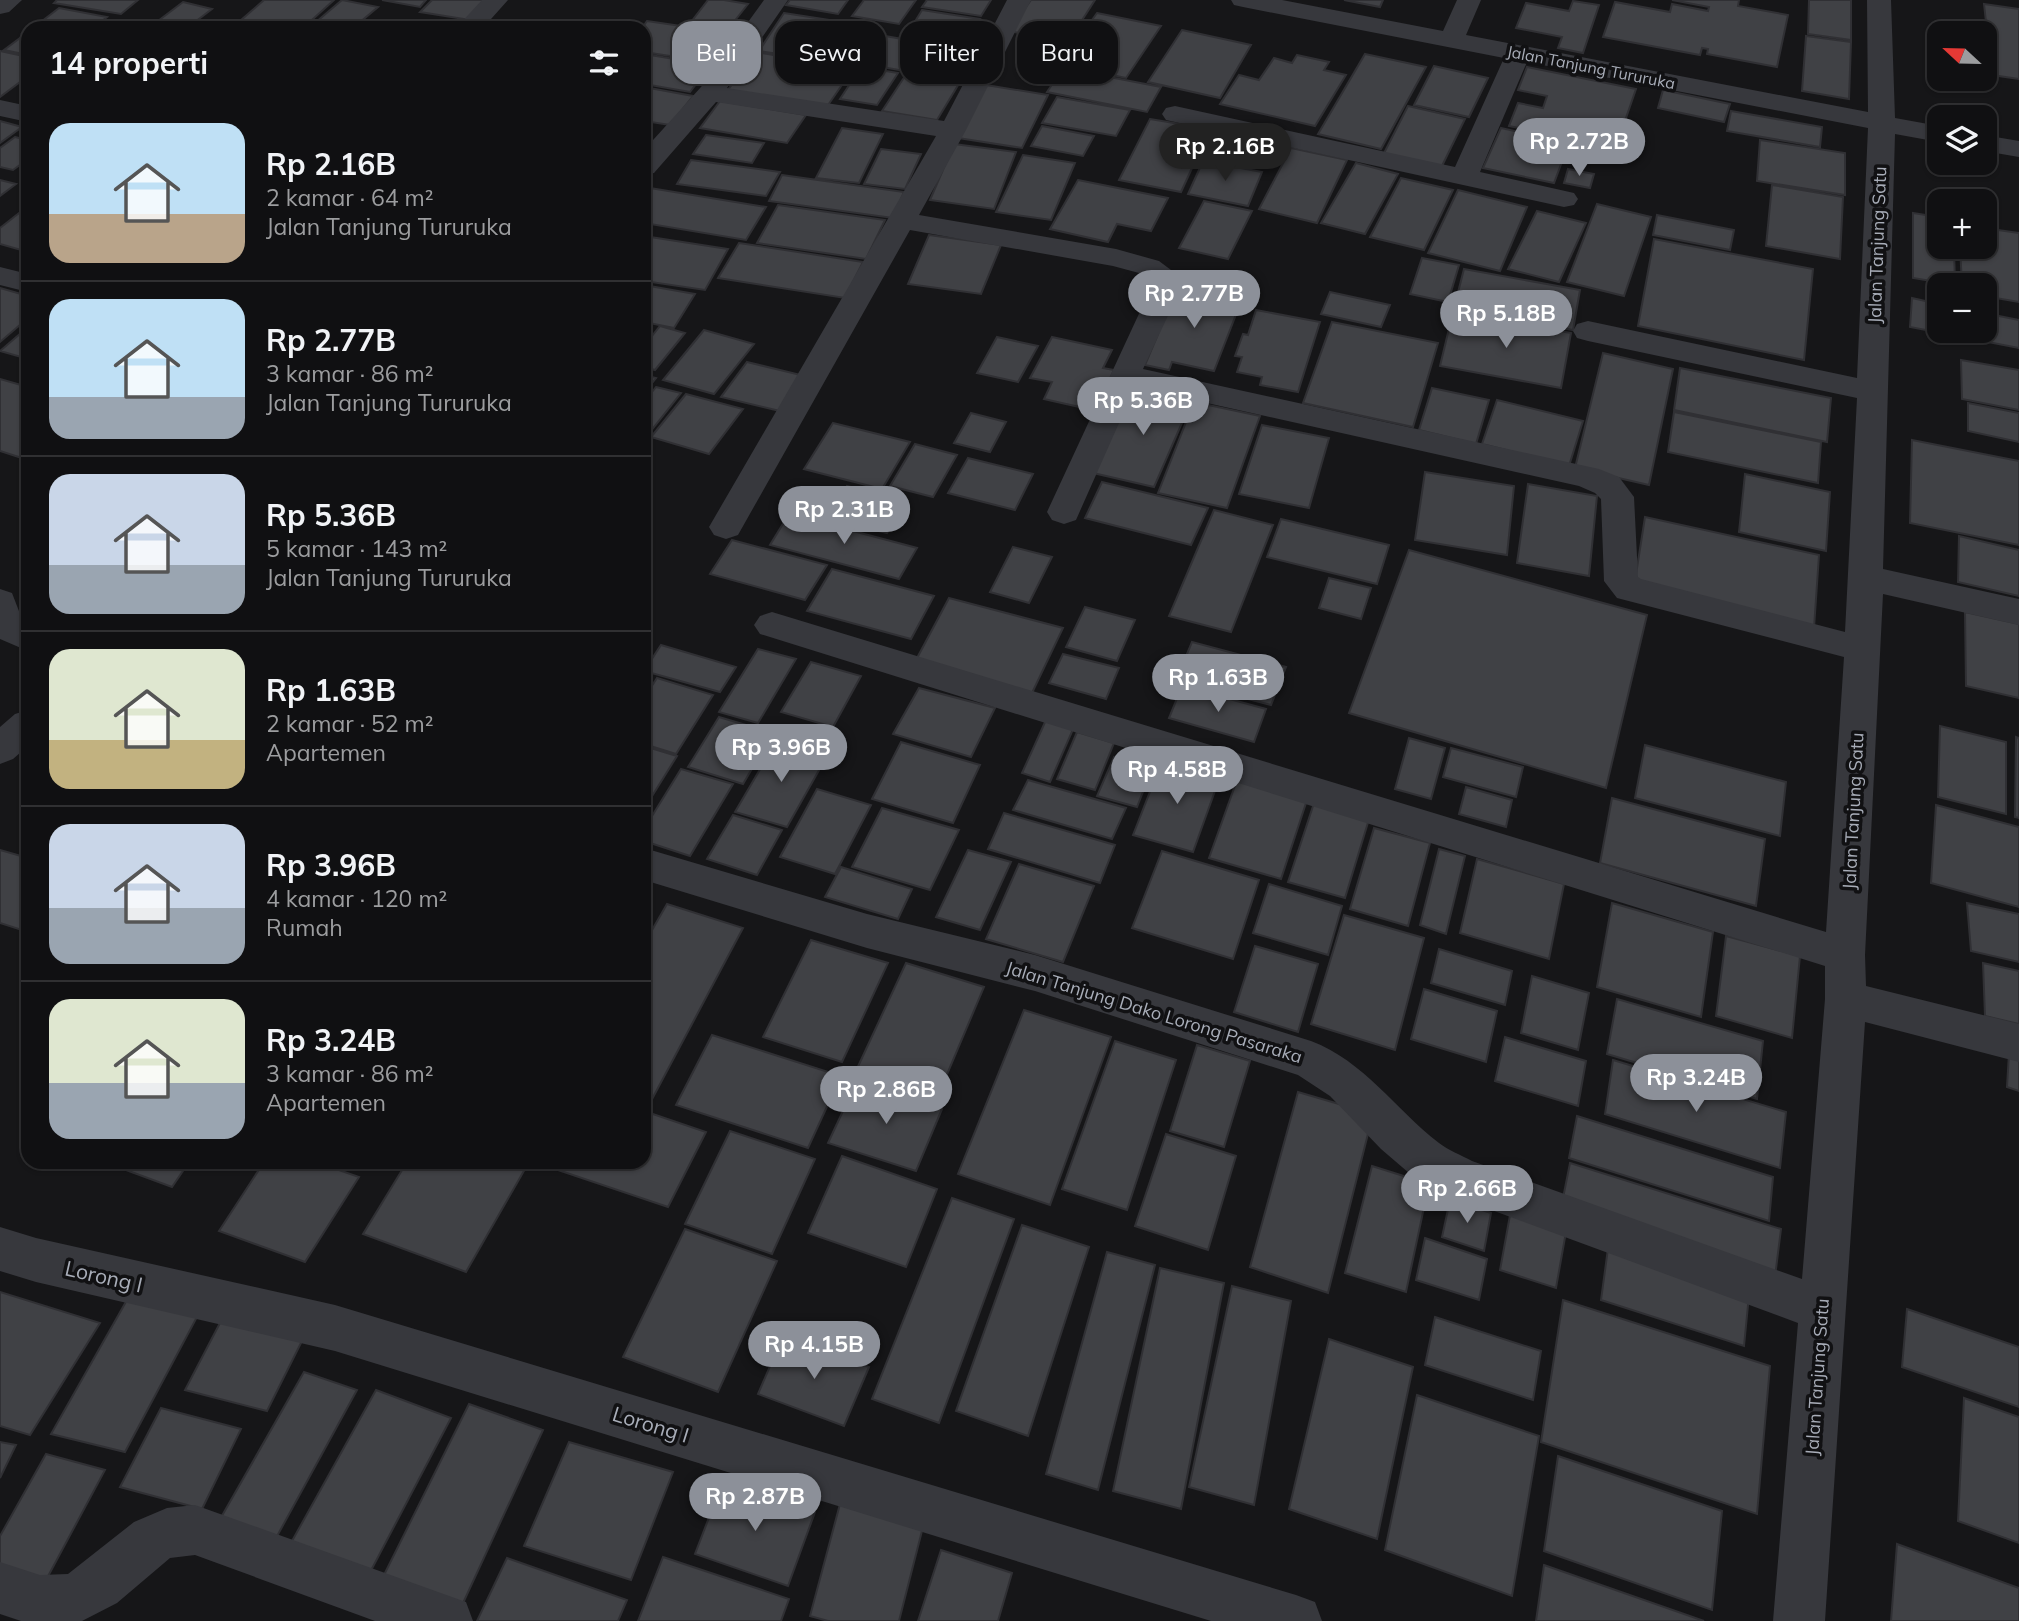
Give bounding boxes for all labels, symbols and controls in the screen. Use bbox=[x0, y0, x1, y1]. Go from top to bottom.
chip: Beli bbox=[672, 21, 761, 84]
chip: Sewa bbox=[775, 21, 886, 84]
chip: Filter bbox=[900, 21, 1003, 84]
chip: Baru bbox=[1017, 21, 1118, 84]
north arrow bbox=[1927, 21, 1997, 91]
map controls bbox=[1927, 21, 1997, 343]
street label: Jalan Tanjung Tururuka bbox=[1505, 41, 1677, 93]
text: 14 properti bbox=[49, 44, 208, 82]
icon: filters bbox=[585, 44, 623, 82]
button: layers bbox=[1927, 105, 1997, 175]
pin: Rp 2.72B bbox=[1507, 118, 1651, 178]
pin: Rp 2.16B bbox=[1153, 124, 1297, 183]
text: Rp 2.72B bbox=[1529, 126, 1629, 155]
text: Rp 2.16B bbox=[1175, 131, 1275, 160]
text: Rp 2.16B bbox=[266, 145, 396, 183]
icon: home bbox=[105, 151, 189, 235]
street label: Jalan Tanjung Satu bbox=[1863, 166, 1891, 324]
text: 2 kamar · 64 m² bbox=[266, 183, 434, 212]
button: + bbox=[1927, 189, 1997, 259]
text: Jalan Tanjung Tururuka bbox=[266, 212, 512, 241]
pin: Rp 2.77B bbox=[1122, 270, 1266, 330]
button: − bbox=[1927, 273, 1997, 343]
text: Rp 2.77B bbox=[1144, 278, 1244, 307]
pin: Rp 5.18B bbox=[1434, 290, 1578, 350]
text: Rp 5.18B bbox=[1456, 298, 1556, 327]
text: Rp 2.77B bbox=[266, 321, 396, 359]
icon: home bbox=[105, 327, 189, 411]
text: 3 kamar · 86 m² bbox=[266, 359, 434, 388]
pin: Rp 5.36B bbox=[1071, 378, 1215, 437]
text: Rp 5.36B bbox=[1093, 385, 1193, 414]
text: Jalan Tanjung Tururuka bbox=[266, 388, 512, 417]
pin: Rp 2.31B bbox=[772, 486, 916, 546]
text: Rp 2.31B bbox=[794, 494, 894, 523]
text: Rp 5.36B bbox=[266, 496, 396, 534]
icon: home bbox=[105, 502, 189, 586]
text: 5 kamar · 143 m² bbox=[266, 534, 447, 563]
text: Jalan Tanjung Tururuka bbox=[266, 563, 512, 592]
pin: Rp 1.63B bbox=[1146, 654, 1290, 714]
text: Rp 1.63B bbox=[1168, 662, 1268, 691]
text: Rp 1.63B bbox=[266, 671, 396, 709]
icon: home bbox=[105, 677, 189, 761]
text: 2 kamar · 52 m² bbox=[266, 709, 434, 738]
pin: Rp 3.96B bbox=[709, 724, 853, 784]
text: Rp 3.96B bbox=[731, 732, 831, 761]
street label: Jalan Tanjung Satu bbox=[1837, 732, 1869, 890]
text: Apartemen bbox=[266, 738, 386, 767]
pin: Rp 4.58B bbox=[1105, 746, 1249, 806]
text: Rp 4.58B bbox=[1127, 754, 1227, 783]
text: Rp 3.96B bbox=[266, 846, 396, 884]
icon: home bbox=[105, 852, 189, 936]
text: 4 kamar · 120 m² bbox=[266, 884, 447, 913]
text: Rumah bbox=[266, 913, 343, 942]
street label: Jalan Tanjung Dako Lorong Pasaraka bbox=[1003, 956, 1305, 1068]
text: Rp 3.24B bbox=[266, 1021, 396, 1059]
icon: home bbox=[105, 1027, 189, 1111]
pin: Rp 3.24B bbox=[1624, 1054, 1768, 1114]
text: 3 kamar · 86 m² bbox=[266, 1059, 434, 1088]
text: Rp 3.24B bbox=[1646, 1062, 1746, 1091]
pin: Rp 2.86B bbox=[814, 1066, 958, 1126]
text: Rp 2.86B bbox=[836, 1074, 936, 1103]
text: Apartemen bbox=[266, 1088, 386, 1117]
pin: Rp 2.66B bbox=[1395, 1166, 1539, 1225]
text: Rp 2.66B bbox=[1417, 1173, 1517, 1202]
street label: Lorong I bbox=[63, 1254, 145, 1298]
street label: Jalan Tanjung Satu bbox=[1800, 1298, 1834, 1456]
pin: Rp 4.15B bbox=[742, 1322, 886, 1381]
text: Rp 4.15B bbox=[764, 1329, 864, 1358]
street label: Lorong I bbox=[610, 1400, 692, 1448]
pin: Rp 2.87B bbox=[683, 1474, 827, 1533]
text: Rp 2.87B bbox=[705, 1481, 805, 1510]

